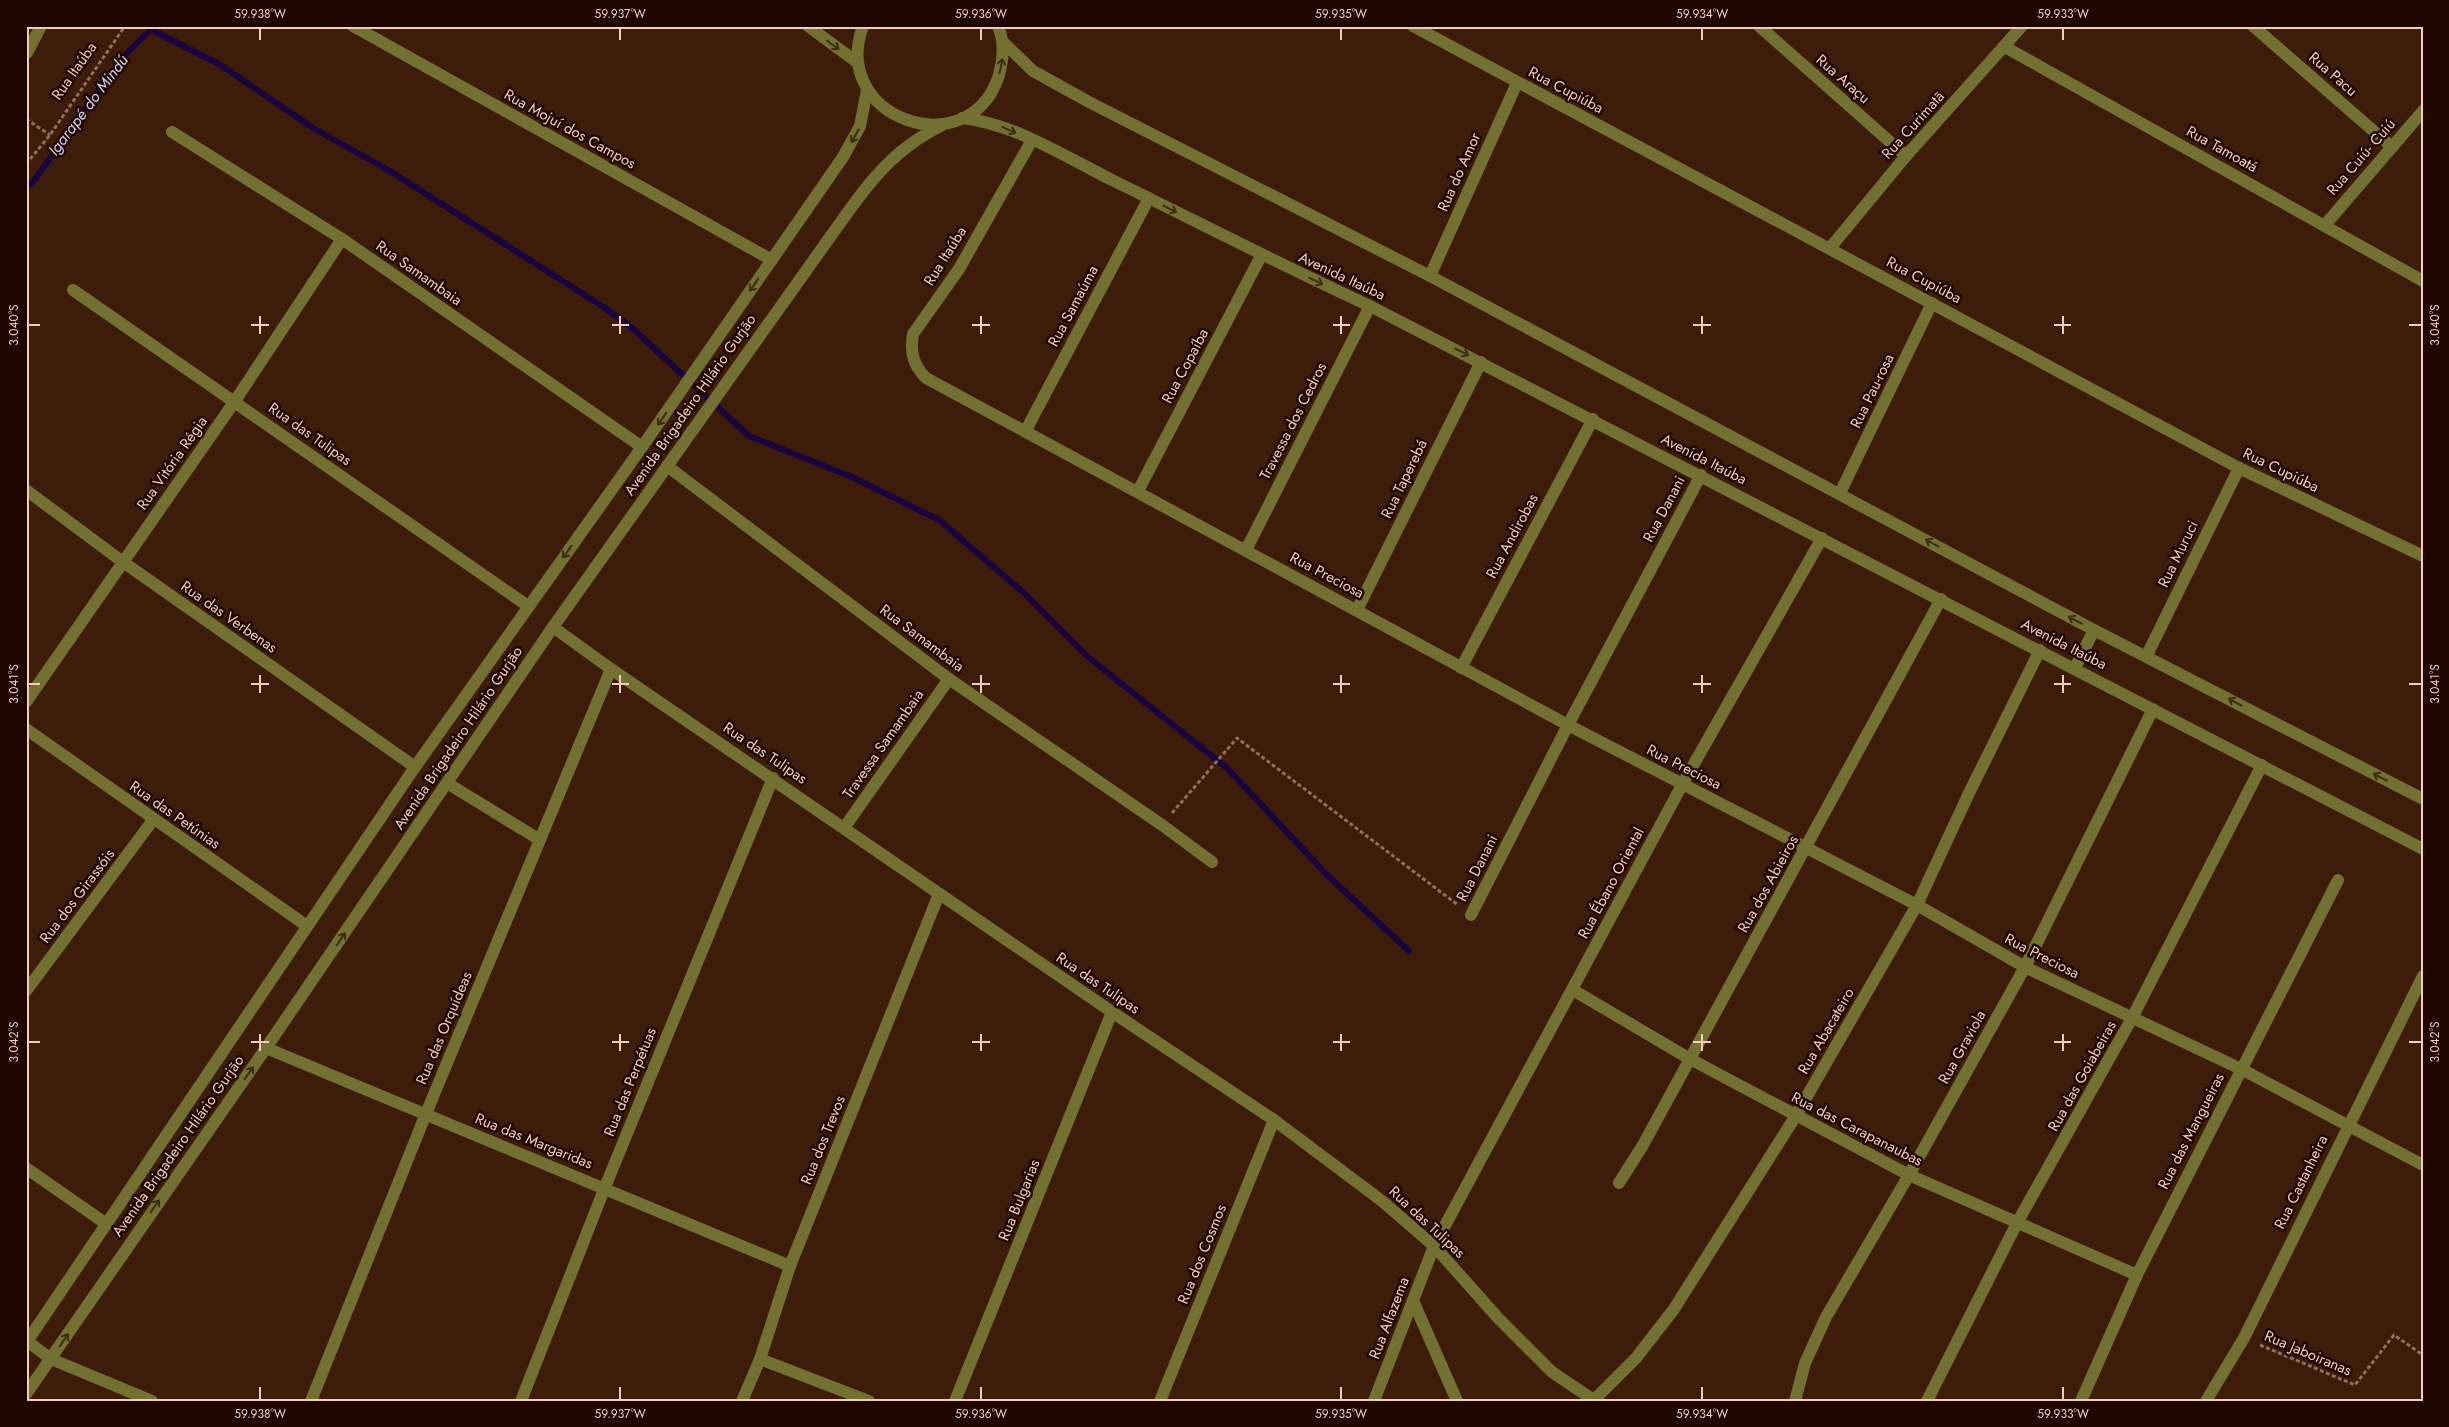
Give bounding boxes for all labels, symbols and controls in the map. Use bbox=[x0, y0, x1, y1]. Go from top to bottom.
text: 59.938°W bbox=[234, 5, 286, 23]
text: 59.937°W bbox=[594, 5, 646, 23]
text: 59.936°W bbox=[955, 5, 1007, 23]
text: 59.935°W bbox=[1315, 5, 1367, 23]
text: 59.934°W bbox=[1676, 5, 1728, 23]
text: 59.933°W bbox=[2037, 5, 2089, 23]
street label: Rua Itaúba bbox=[46, 38, 102, 104]
one-way arrow bbox=[826, 39, 839, 50]
street label: Rua Pacu bbox=[2304, 47, 2362, 101]
street label: Rua Araçu bbox=[1811, 49, 1875, 109]
water label: Igarapé do Mindú bbox=[42, 50, 134, 160]
one-way arrow bbox=[996, 59, 1006, 75]
street label: Rua Cupiúba bbox=[1525, 61, 1607, 119]
street label: Rua Mojuí dos Campos bbox=[500, 84, 640, 174]
street label: Rua Curimatã bbox=[1876, 86, 1950, 164]
street label: Rua Cuiú- Cuiú bbox=[2321, 114, 2401, 200]
street label: Rua Tamoatá bbox=[2182, 120, 2262, 178]
one-way arrow bbox=[1001, 126, 1016, 136]
street label: Rua do Amor bbox=[1432, 128, 1487, 215]
one-way arrow bbox=[849, 129, 859, 143]
one-way arrow bbox=[1163, 204, 1178, 214]
street label: Rua Itaúba bbox=[918, 222, 972, 290]
street label: Rua Samambaia bbox=[371, 235, 467, 311]
street label: Avenida Itaúba bbox=[1295, 246, 1389, 306]
street label: Rua Cupiúba bbox=[1883, 251, 1965, 309]
street label: Rua Samaúma bbox=[1042, 261, 1104, 351]
one-way arrow bbox=[1308, 277, 1323, 286]
one-way arrow bbox=[749, 278, 759, 292]
text: 3.040°S bbox=[5, 304, 23, 346]
text: 3.040°S bbox=[2426, 304, 2444, 346]
street label: Avenida Brigadeiro Hilário Gurjão bbox=[619, 310, 761, 500]
street label: Rua Copaíba bbox=[1156, 325, 1214, 407]
one-way arrow bbox=[1454, 348, 1469, 358]
street label: Rua Pau-rosa bbox=[1844, 350, 1900, 432]
street label: Travessa dos Cedros bbox=[1254, 359, 1332, 483]
street label: Rua das Tulipas bbox=[264, 397, 356, 471]
street label: Rua Vitória Régia bbox=[131, 412, 213, 514]
one-way arrow bbox=[657, 412, 667, 426]
street label: Avenida Itaúba bbox=[1657, 428, 1751, 490]
street label: Rua Taperebá bbox=[1375, 436, 1433, 522]
street label: Rua Cupiúba bbox=[2239, 442, 2323, 498]
street label: Rua Danani bbox=[1637, 472, 1691, 546]
street label: Rua Andirobas bbox=[1480, 490, 1544, 582]
street label: Rua Muruci bbox=[2152, 517, 2204, 591]
one-way arrow bbox=[1925, 538, 1940, 547]
one-way arrow bbox=[562, 544, 573, 558]
street label: Rua Preciosa bbox=[1286, 546, 1368, 604]
street label: Rua das Verbenas bbox=[176, 576, 282, 658]
street label: Rua Samambaia bbox=[875, 599, 969, 677]
street label: Avenida Itaúba bbox=[2017, 613, 2111, 675]
one-way arrow bbox=[2068, 615, 2083, 624]
street label: Avenida Brigadeiro Hilário Gurjão bbox=[388, 642, 528, 834]
text: 3.041°S bbox=[5, 664, 23, 704]
text: 3.041°S bbox=[2426, 664, 2444, 704]
street label: Travessa Samambaia bbox=[837, 685, 929, 803]
one-way arrow bbox=[2228, 697, 2243, 707]
street label: Rua das Tulipas bbox=[719, 717, 811, 789]
street label: Rua Preciosa bbox=[1643, 739, 1725, 795]
one-way arrow bbox=[2372, 772, 2387, 782]
street label: Rua das Petúnias bbox=[125, 776, 225, 854]
street label: Rua Ébano Oriental bbox=[1572, 823, 1650, 943]
street label: Rua Danani bbox=[1451, 831, 1503, 905]
street label: Rua dos Abieiros bbox=[1732, 831, 1804, 937]
street label: Rua dos Girassóis bbox=[34, 844, 120, 948]
street label: Rua Preciosa bbox=[2001, 928, 2083, 984]
one-way arrow bbox=[336, 932, 346, 946]
street label: Rua das Tulipas bbox=[1052, 947, 1144, 1019]
street label: Rua das Orquídeas bbox=[410, 968, 478, 1088]
street label: Rua Abacateiro bbox=[1792, 984, 1860, 1078]
street label: Rua Graviola bbox=[1933, 1006, 1991, 1088]
street label: Rua das Goiabeiras bbox=[2042, 1017, 2122, 1135]
text: 3.042°S bbox=[5, 1021, 23, 1062]
text: 3.042°S bbox=[2426, 1021, 2444, 1062]
street label: Rua das Perpétuas bbox=[598, 1024, 662, 1140]
street label: Avenida Brigadeiro Hilário Gurjão bbox=[107, 1051, 249, 1241]
one-way arrow bbox=[244, 1066, 254, 1080]
street label: Rua das Mangueiras bbox=[2152, 1069, 2230, 1193]
street label: Rua das Carapanaubas bbox=[1788, 1086, 1926, 1172]
street label: Rua dos Trevos bbox=[795, 1092, 851, 1188]
street label: Rua das Margaridas bbox=[472, 1107, 596, 1175]
street label: Rua Castanheira bbox=[2269, 1131, 2333, 1233]
street label: Rua Bulgarias bbox=[993, 1156, 1045, 1244]
street label: Rua das Tulipas bbox=[1384, 1181, 1470, 1263]
one-way arrow bbox=[150, 1199, 160, 1213]
street label: Rua dos Cosmos bbox=[1172, 1201, 1232, 1307]
street label: Rua Alfazema bbox=[1363, 1274, 1415, 1362]
street label: Rua Jaboiranas bbox=[2261, 1325, 2355, 1381]
one-way arrow bbox=[59, 1333, 69, 1347]
text: 59.938°W bbox=[234, 1405, 286, 1423]
text: 59.937°W bbox=[594, 1405, 646, 1423]
text: 59.936°W bbox=[955, 1405, 1007, 1423]
text: 59.935°W bbox=[1315, 1405, 1367, 1423]
text: 59.934°W bbox=[1676, 1405, 1728, 1423]
text: 59.933°W bbox=[2037, 1405, 2089, 1423]

